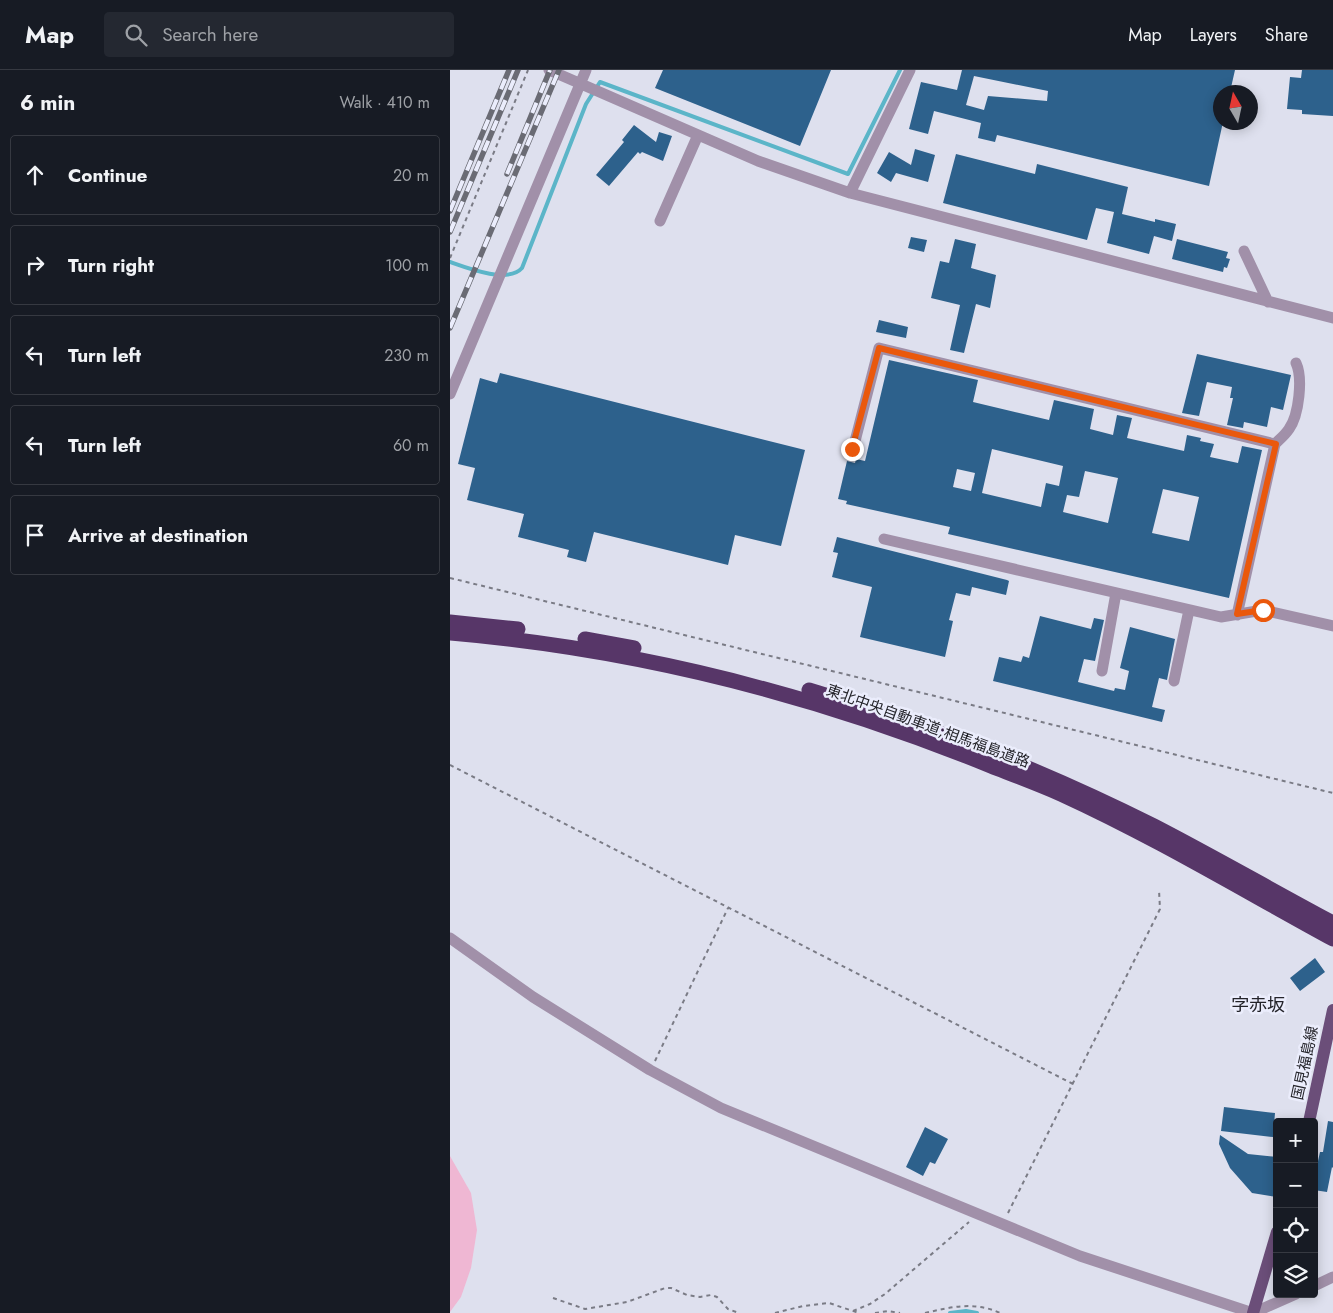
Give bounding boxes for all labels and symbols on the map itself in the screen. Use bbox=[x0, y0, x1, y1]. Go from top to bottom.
north arrow bbox=[1213, 85, 1258, 130]
route end bbox=[841, 438, 864, 461]
route start bbox=[1252, 599, 1275, 622]
street label: 東北中央自動車道;相馬福島道路 bbox=[823, 679, 1033, 773]
district label: 字赤坂 bbox=[1231, 992, 1285, 1018]
street label: 国見福島線 bbox=[1286, 1024, 1324, 1102]

